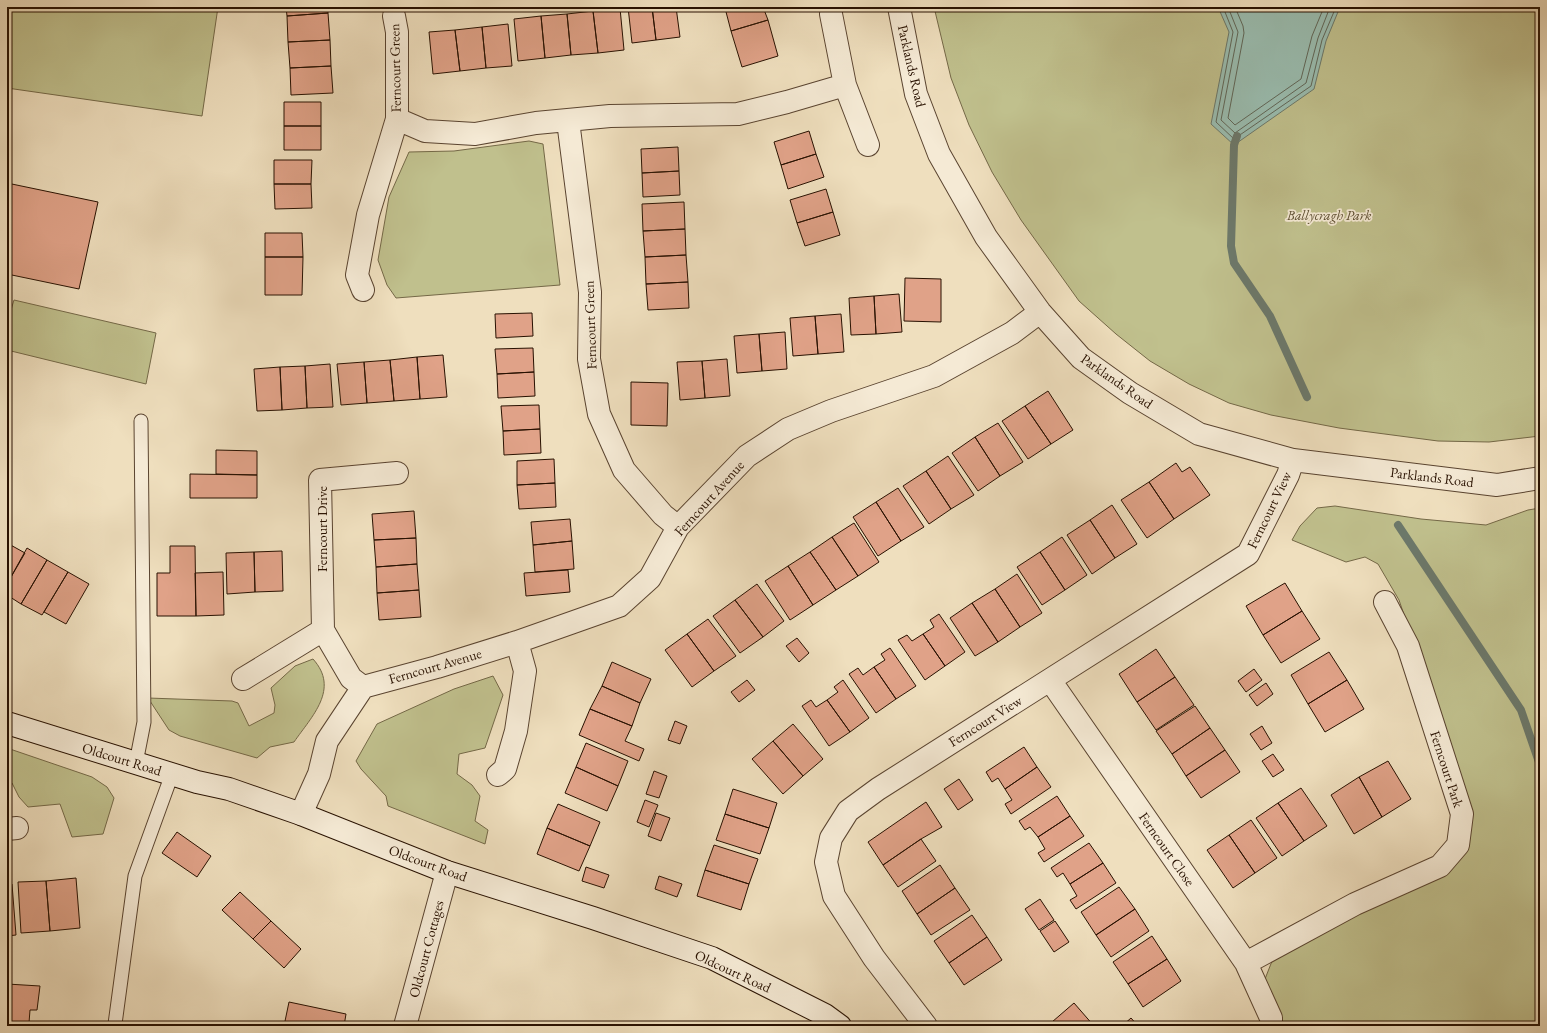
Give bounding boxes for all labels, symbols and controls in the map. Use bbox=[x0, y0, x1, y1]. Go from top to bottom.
street label: Ferncourt Green bbox=[385, 23, 405, 113]
street label: Parklands Road bbox=[894, 23, 930, 110]
park label: Ballycragh Park bbox=[1286, 206, 1372, 224]
street label: Ferncourt Green bbox=[579, 280, 601, 370]
street label: Parklands Road bbox=[1077, 350, 1157, 413]
street label: Ferncourt Avenue bbox=[670, 456, 748, 540]
street label: Parklands Road bbox=[1389, 463, 1476, 491]
street label: Ferncourt View bbox=[1243, 468, 1296, 551]
street label: Ferncourt Drive bbox=[313, 486, 331, 572]
street label: Ferncourt Avenue bbox=[386, 644, 484, 688]
street label: Ferncourt View bbox=[945, 691, 1026, 751]
street label: Ferncourt Park bbox=[1426, 728, 1468, 810]
street label: Oldcourt Road bbox=[80, 738, 165, 780]
street label: Ferncourt Close bbox=[1135, 809, 1199, 890]
street label: Oldcourt Road bbox=[386, 841, 470, 886]
street label: Oldcourt Cottages bbox=[404, 898, 448, 1000]
street label: Oldcourt Road bbox=[692, 946, 775, 997]

